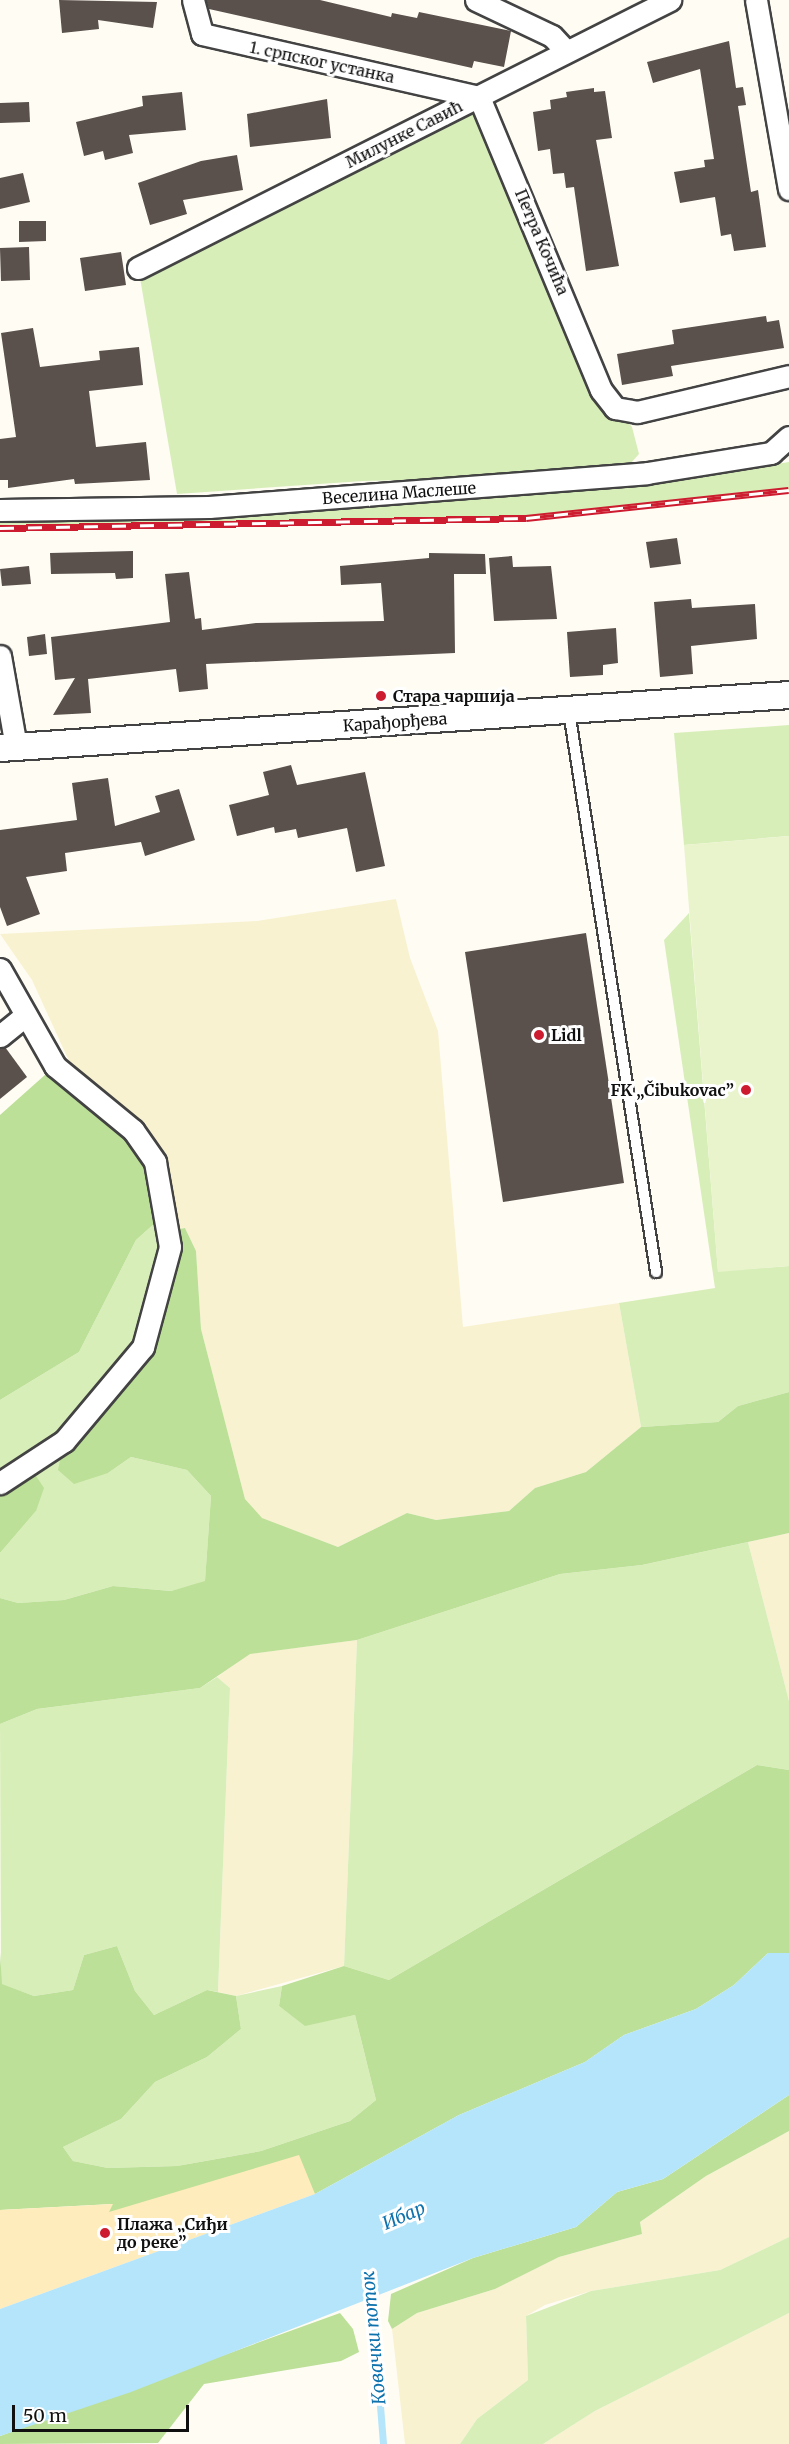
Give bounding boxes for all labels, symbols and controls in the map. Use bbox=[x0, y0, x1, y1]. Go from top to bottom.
street label: 1. српског устанка bbox=[248, 37, 396, 87]
street label: Милунке Савић bbox=[342, 96, 466, 172]
street label: Петра Кочића bbox=[511, 186, 573, 298]
street label: Веселина Маслеше bbox=[321, 478, 477, 508]
place label: Стара чаршија bbox=[393, 686, 515, 706]
marker: Стара чаршија bbox=[374, 689, 388, 703]
street label: Карађорђева bbox=[342, 709, 448, 735]
place label: Lidl bbox=[551, 1025, 582, 1045]
marker: Lidl bbox=[532, 1028, 546, 1042]
place label: FK „Čibukovac” bbox=[610, 1080, 734, 1100]
marker: FK „Čibukovac” bbox=[739, 1083, 753, 1097]
water label: Ибар bbox=[379, 2197, 429, 2235]
place label: Плажа „Сиђи до реке” bbox=[117, 2214, 228, 2252]
marker: Плажа „Сиђи до реке” bbox=[98, 2226, 112, 2240]
water label: Ковачки поток bbox=[357, 2270, 391, 2406]
scale bar bbox=[15, 2393, 192, 2431]
text: 50 m bbox=[23, 2404, 67, 2427]

